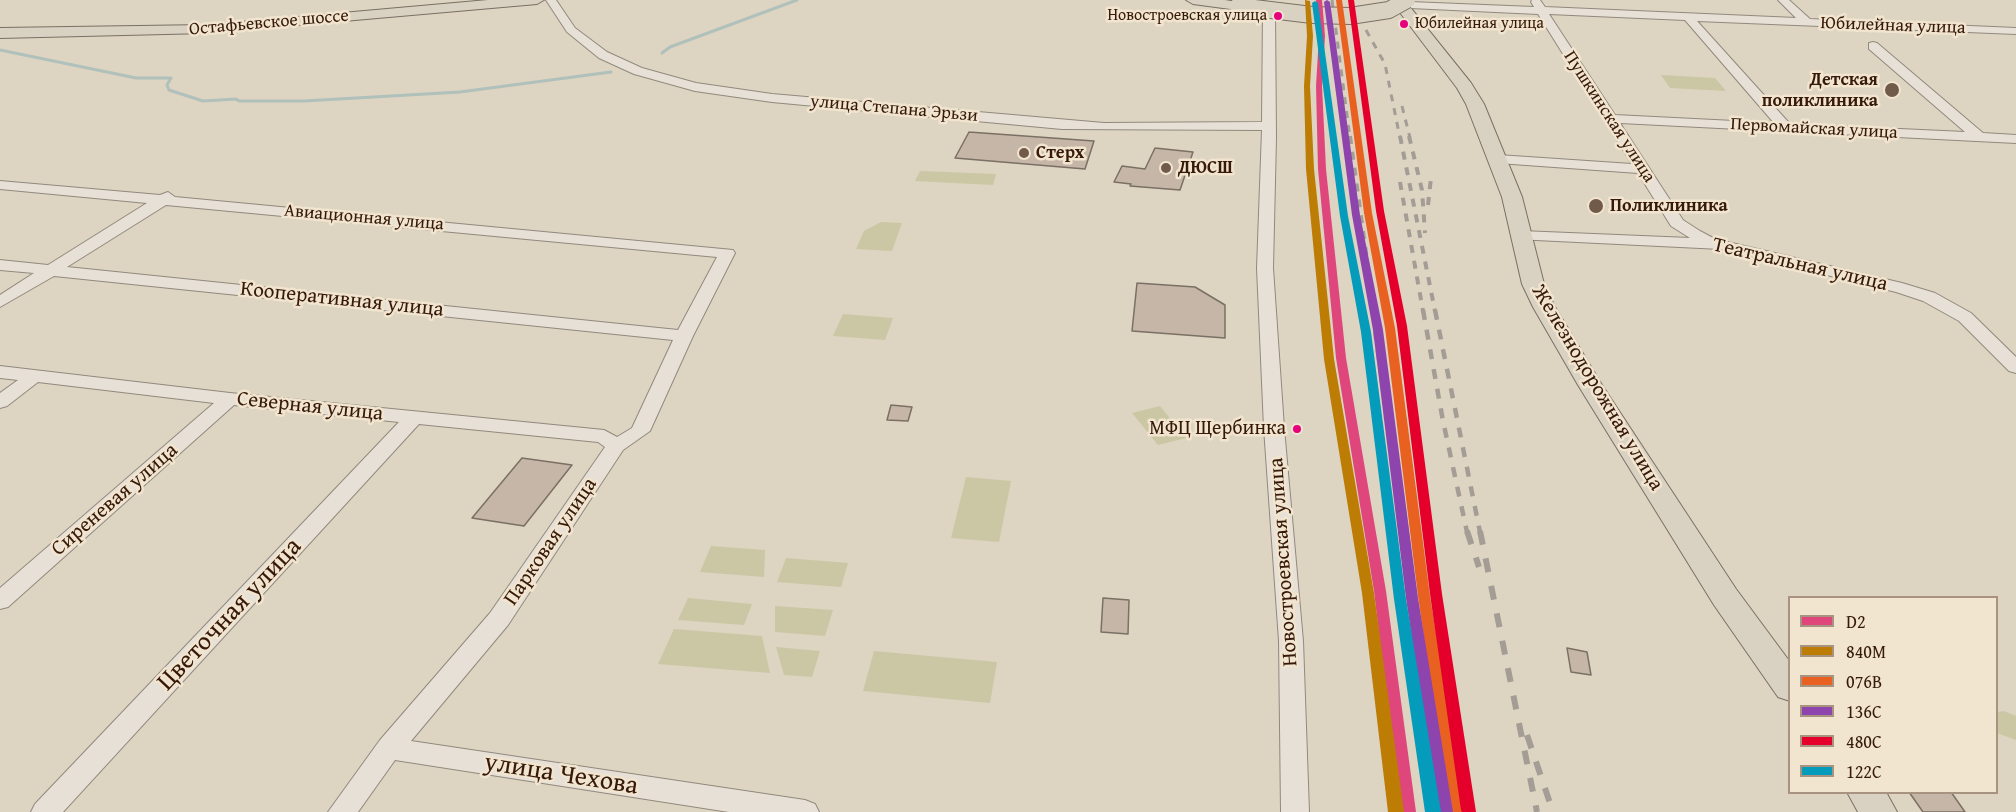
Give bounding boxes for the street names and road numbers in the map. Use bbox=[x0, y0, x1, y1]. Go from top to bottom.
street label: Остафьевское шоссе bbox=[188, 5, 350, 41]
street label: Юбилейная улица bbox=[1820, 13, 1966, 39]
street label: Пушкинская улица bbox=[1558, 47, 1660, 187]
street label: улица Степана Эрьзи bbox=[809, 91, 979, 127]
street label: Первомайская улица bbox=[1730, 114, 1898, 144]
street label: Авиационная улица bbox=[283, 200, 445, 236]
street label: Театральная улица bbox=[1710, 233, 1890, 297]
street label: Кооперативная улица bbox=[239, 277, 445, 323]
street label: Железнодорожная улица bbox=[1526, 281, 1668, 495]
street label: Северная улица bbox=[236, 387, 384, 427]
street label: Сиреневая улица bbox=[47, 438, 183, 562]
street label: Новостроевская улица bbox=[1264, 457, 1304, 667]
street label: Парковая улица bbox=[499, 473, 603, 611]
street label: Цветочная улица bbox=[151, 532, 309, 698]
street label: улица Чехова bbox=[482, 747, 640, 803]

